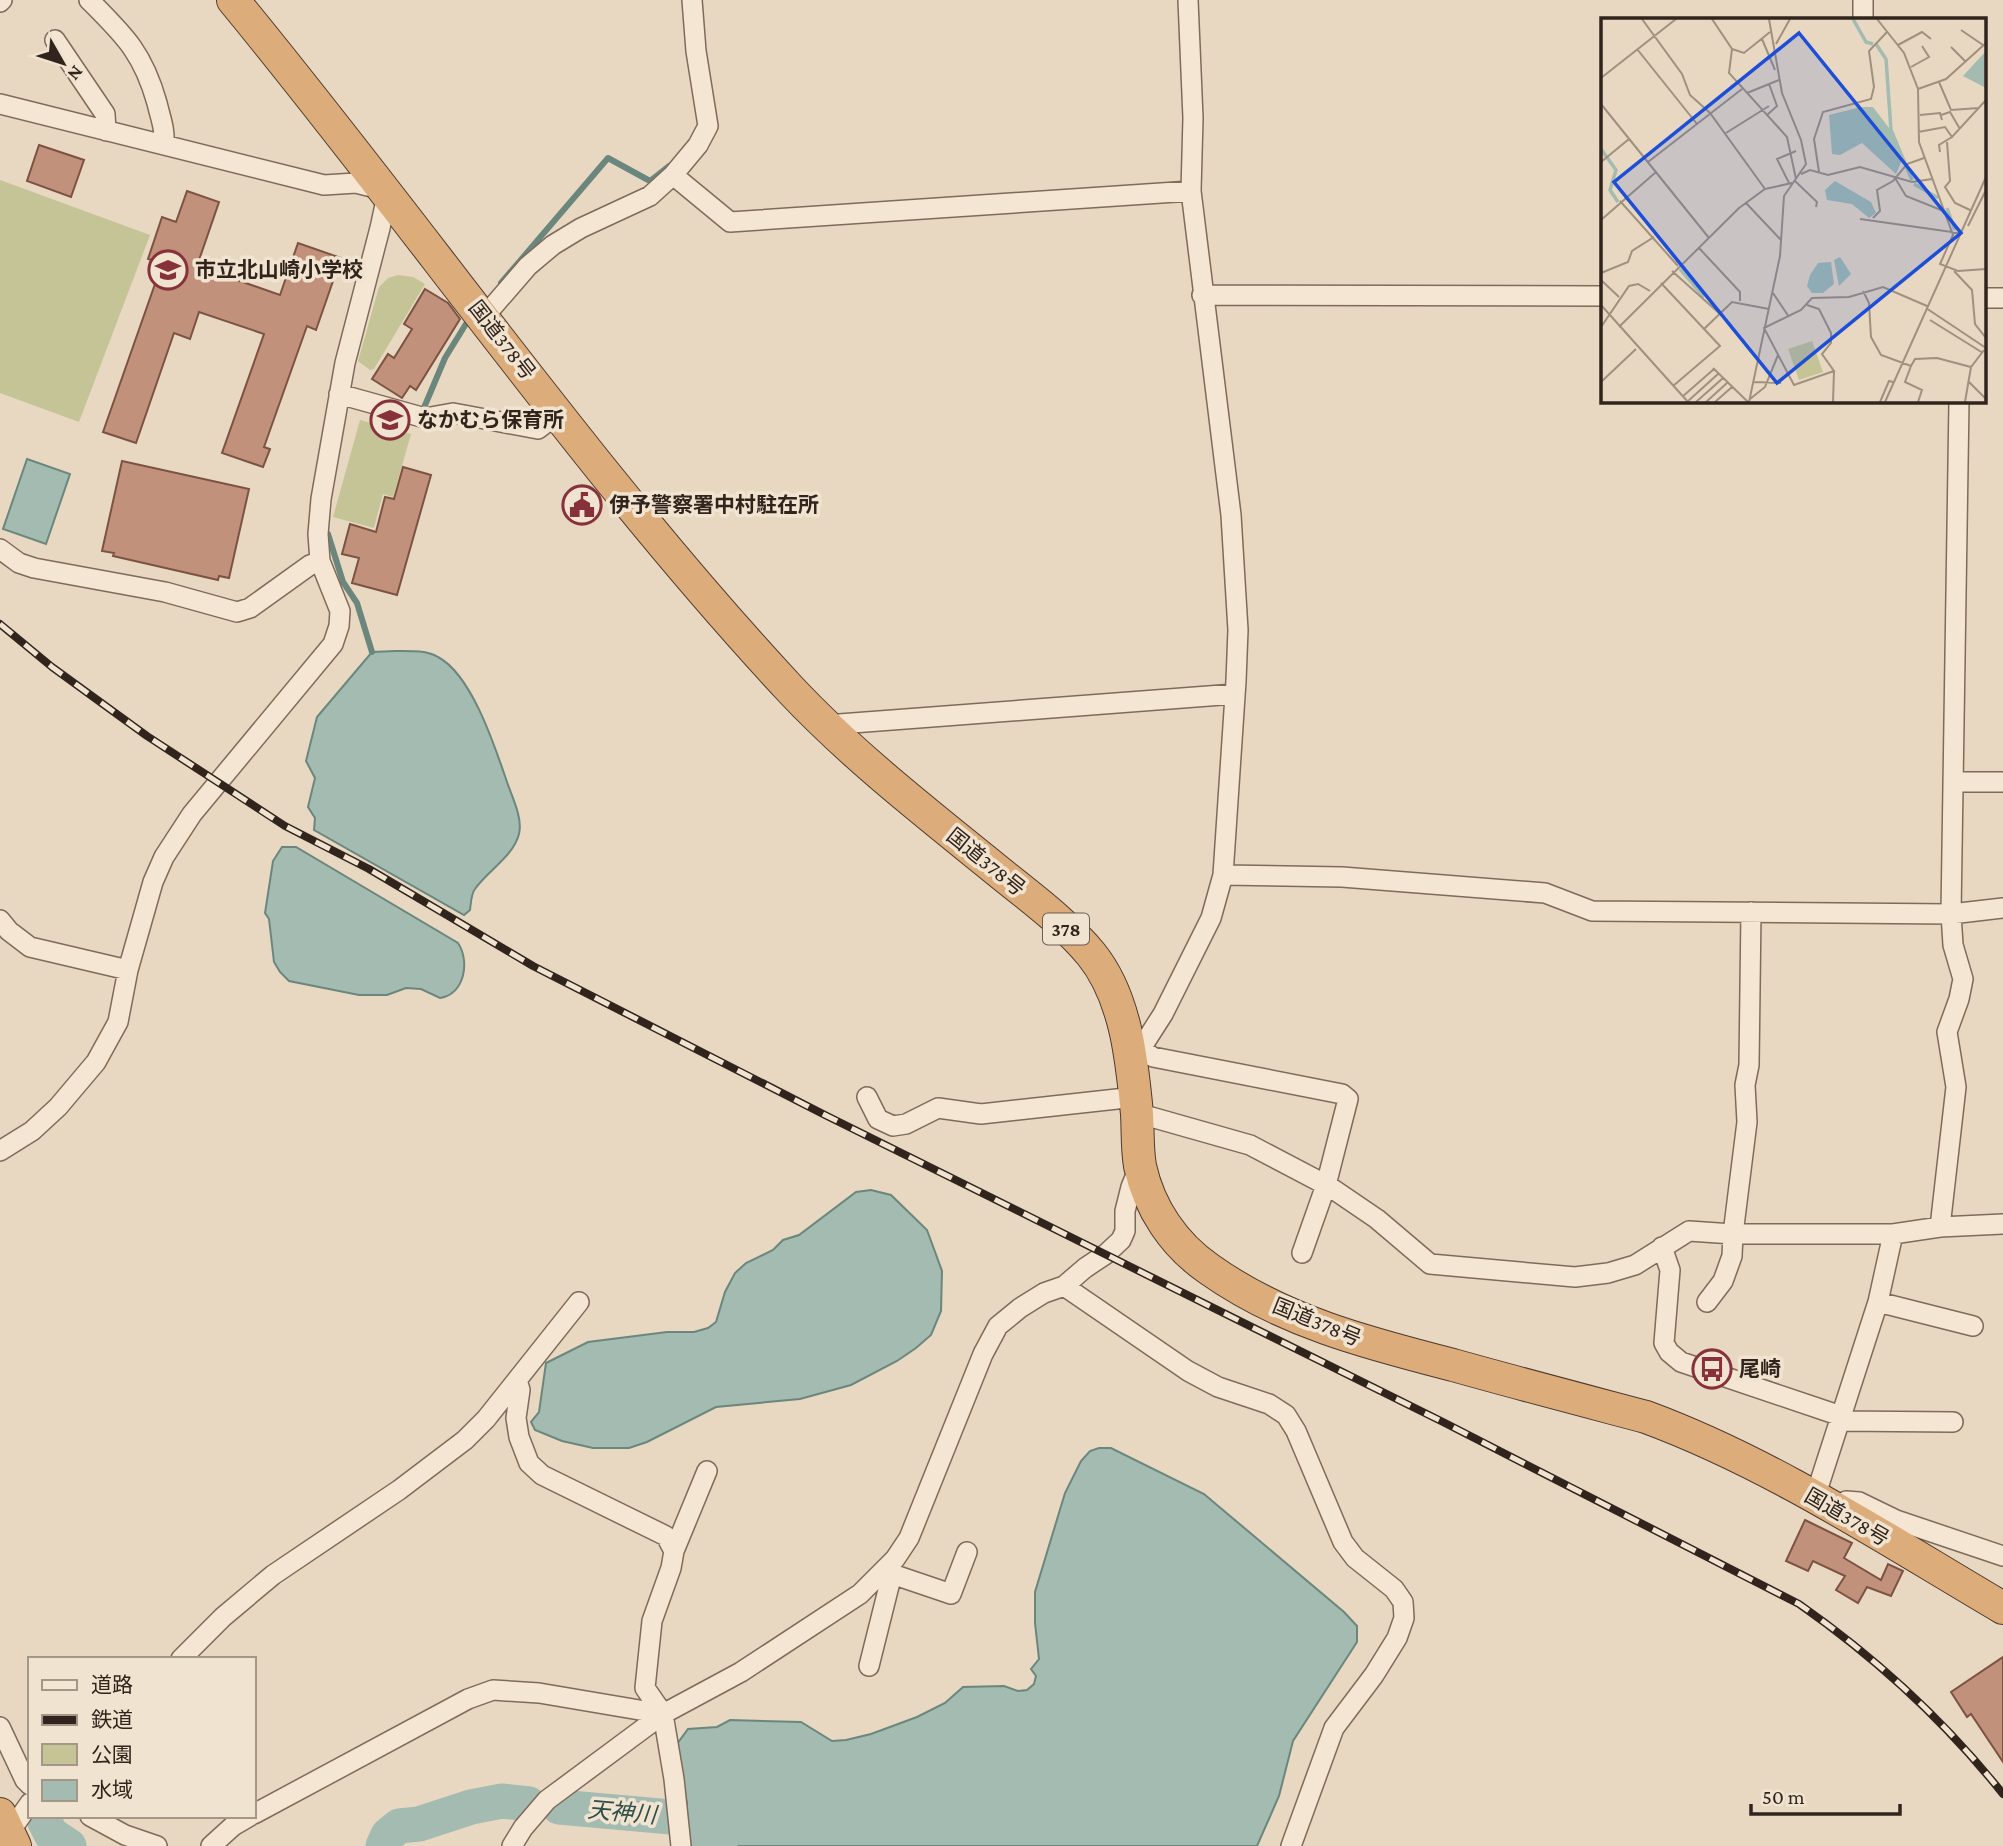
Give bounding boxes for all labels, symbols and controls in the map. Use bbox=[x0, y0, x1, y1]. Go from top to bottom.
inset map bbox=[1601, 18, 1986, 402]
north arrow bbox=[28, 28, 98, 98]
text: N bbox=[64, 62, 88, 85]
school or university icon: 市立北山崎小学校 bbox=[147, 249, 189, 291]
place label: 市立北山崎小学校 bbox=[195, 258, 363, 282]
street label: 国道378号 bbox=[464, 296, 540, 384]
school or university icon: なかむら保育所 bbox=[369, 399, 411, 441]
place label: なかむら保育所 bbox=[417, 408, 564, 432]
public building icon: 伊予警察署中村駐在所 bbox=[561, 484, 603, 526]
place label: 伊予警察署中村駐在所 bbox=[609, 493, 819, 517]
street label: 国道378号 bbox=[942, 823, 1030, 901]
road number: 378 bbox=[1043, 914, 1089, 945]
street label: 国道378号 bbox=[1269, 1293, 1365, 1351]
bus stop icon: 尾崎 bbox=[1691, 1348, 1733, 1390]
place label: 尾崎 bbox=[1739, 1357, 1781, 1381]
street label: 国道378号 bbox=[1800, 1483, 1894, 1551]
legend bbox=[28, 1657, 256, 1818]
text: 道路 bbox=[91, 1673, 133, 1697]
text: 鉄道 bbox=[91, 1708, 133, 1732]
text: 公園 bbox=[91, 1743, 133, 1767]
scale bar bbox=[1751, 1772, 1900, 1816]
text: 水域 bbox=[91, 1778, 133, 1802]
text: 50 m bbox=[1762, 1785, 1805, 1809]
water label: 天神川 bbox=[586, 1796, 660, 1828]

